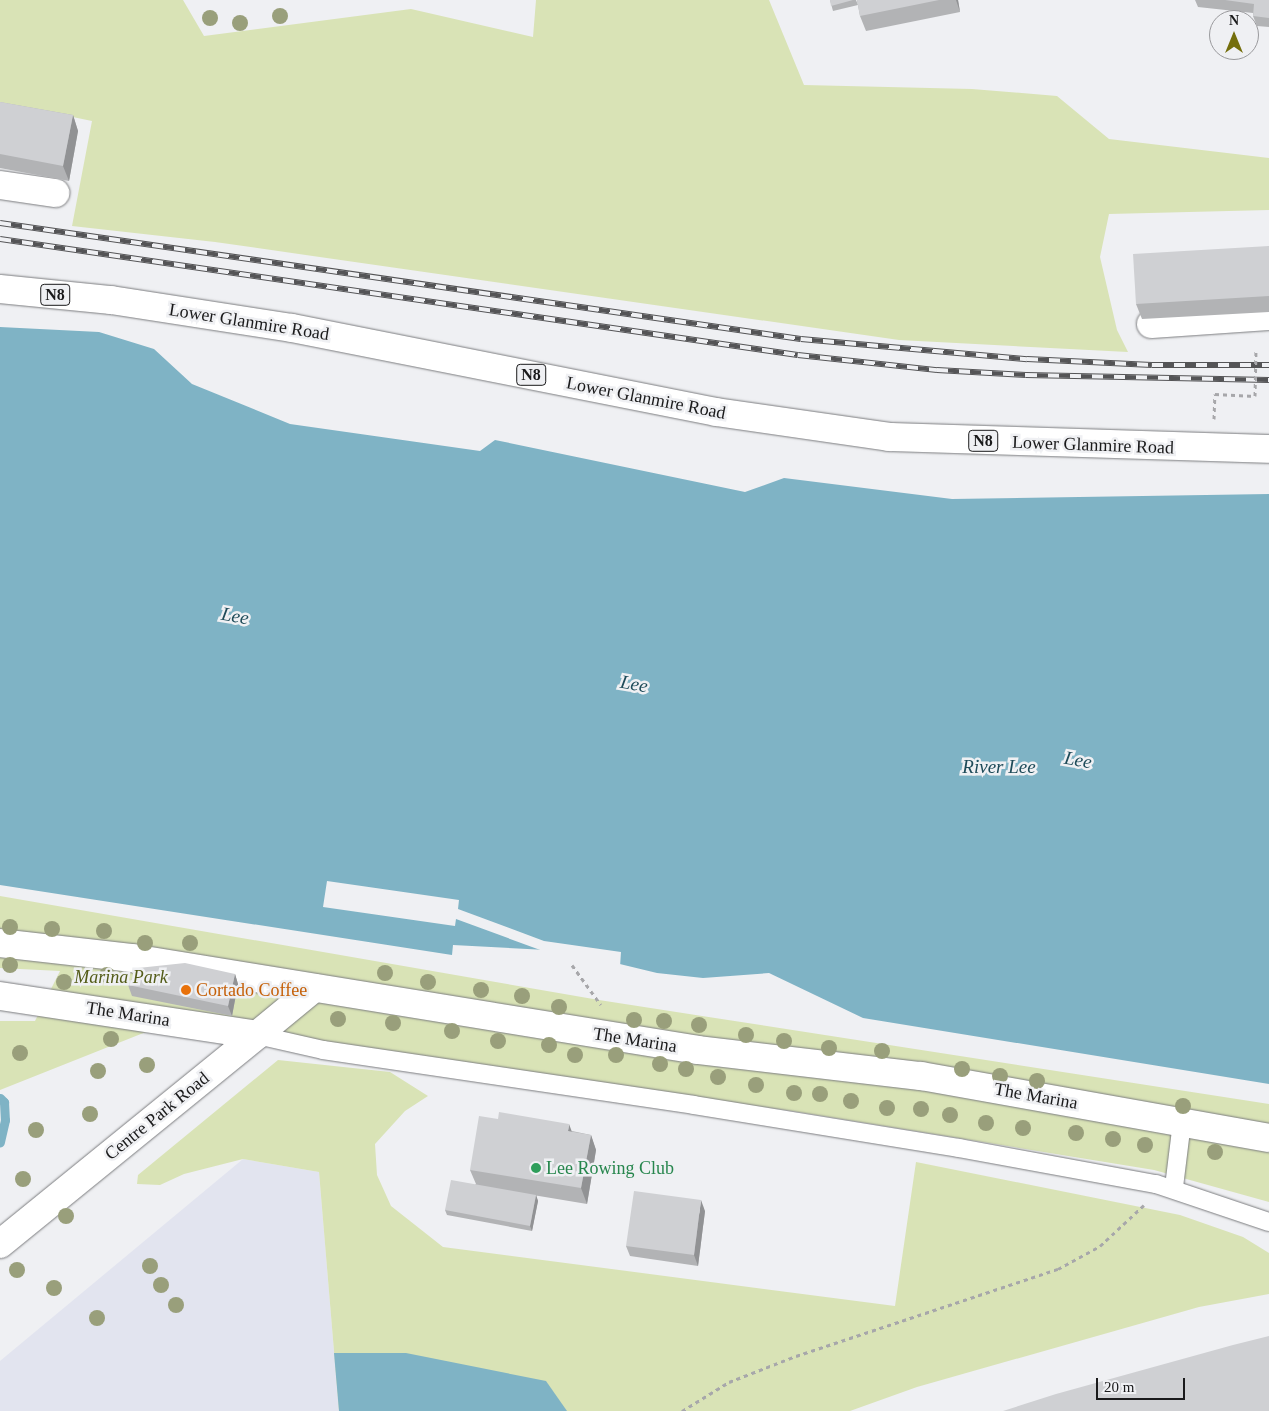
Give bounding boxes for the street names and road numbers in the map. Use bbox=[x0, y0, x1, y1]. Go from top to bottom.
road number: N8 bbox=[40, 282, 70, 308]
street label: Lower Glanmire Road bbox=[167, 299, 331, 345]
road number: N8 bbox=[516, 362, 546, 388]
street label: Lower Glanmire Road bbox=[564, 372, 728, 424]
road number: N8 bbox=[968, 428, 998, 454]
street label: Lower Glanmire Road bbox=[1012, 431, 1174, 459]
street label: The Marina bbox=[85, 997, 171, 1031]
street label: The Marina bbox=[592, 1023, 678, 1057]
street label: Centre Park Road bbox=[100, 1067, 214, 1165]
street label: The Marina bbox=[993, 1078, 1079, 1114]

